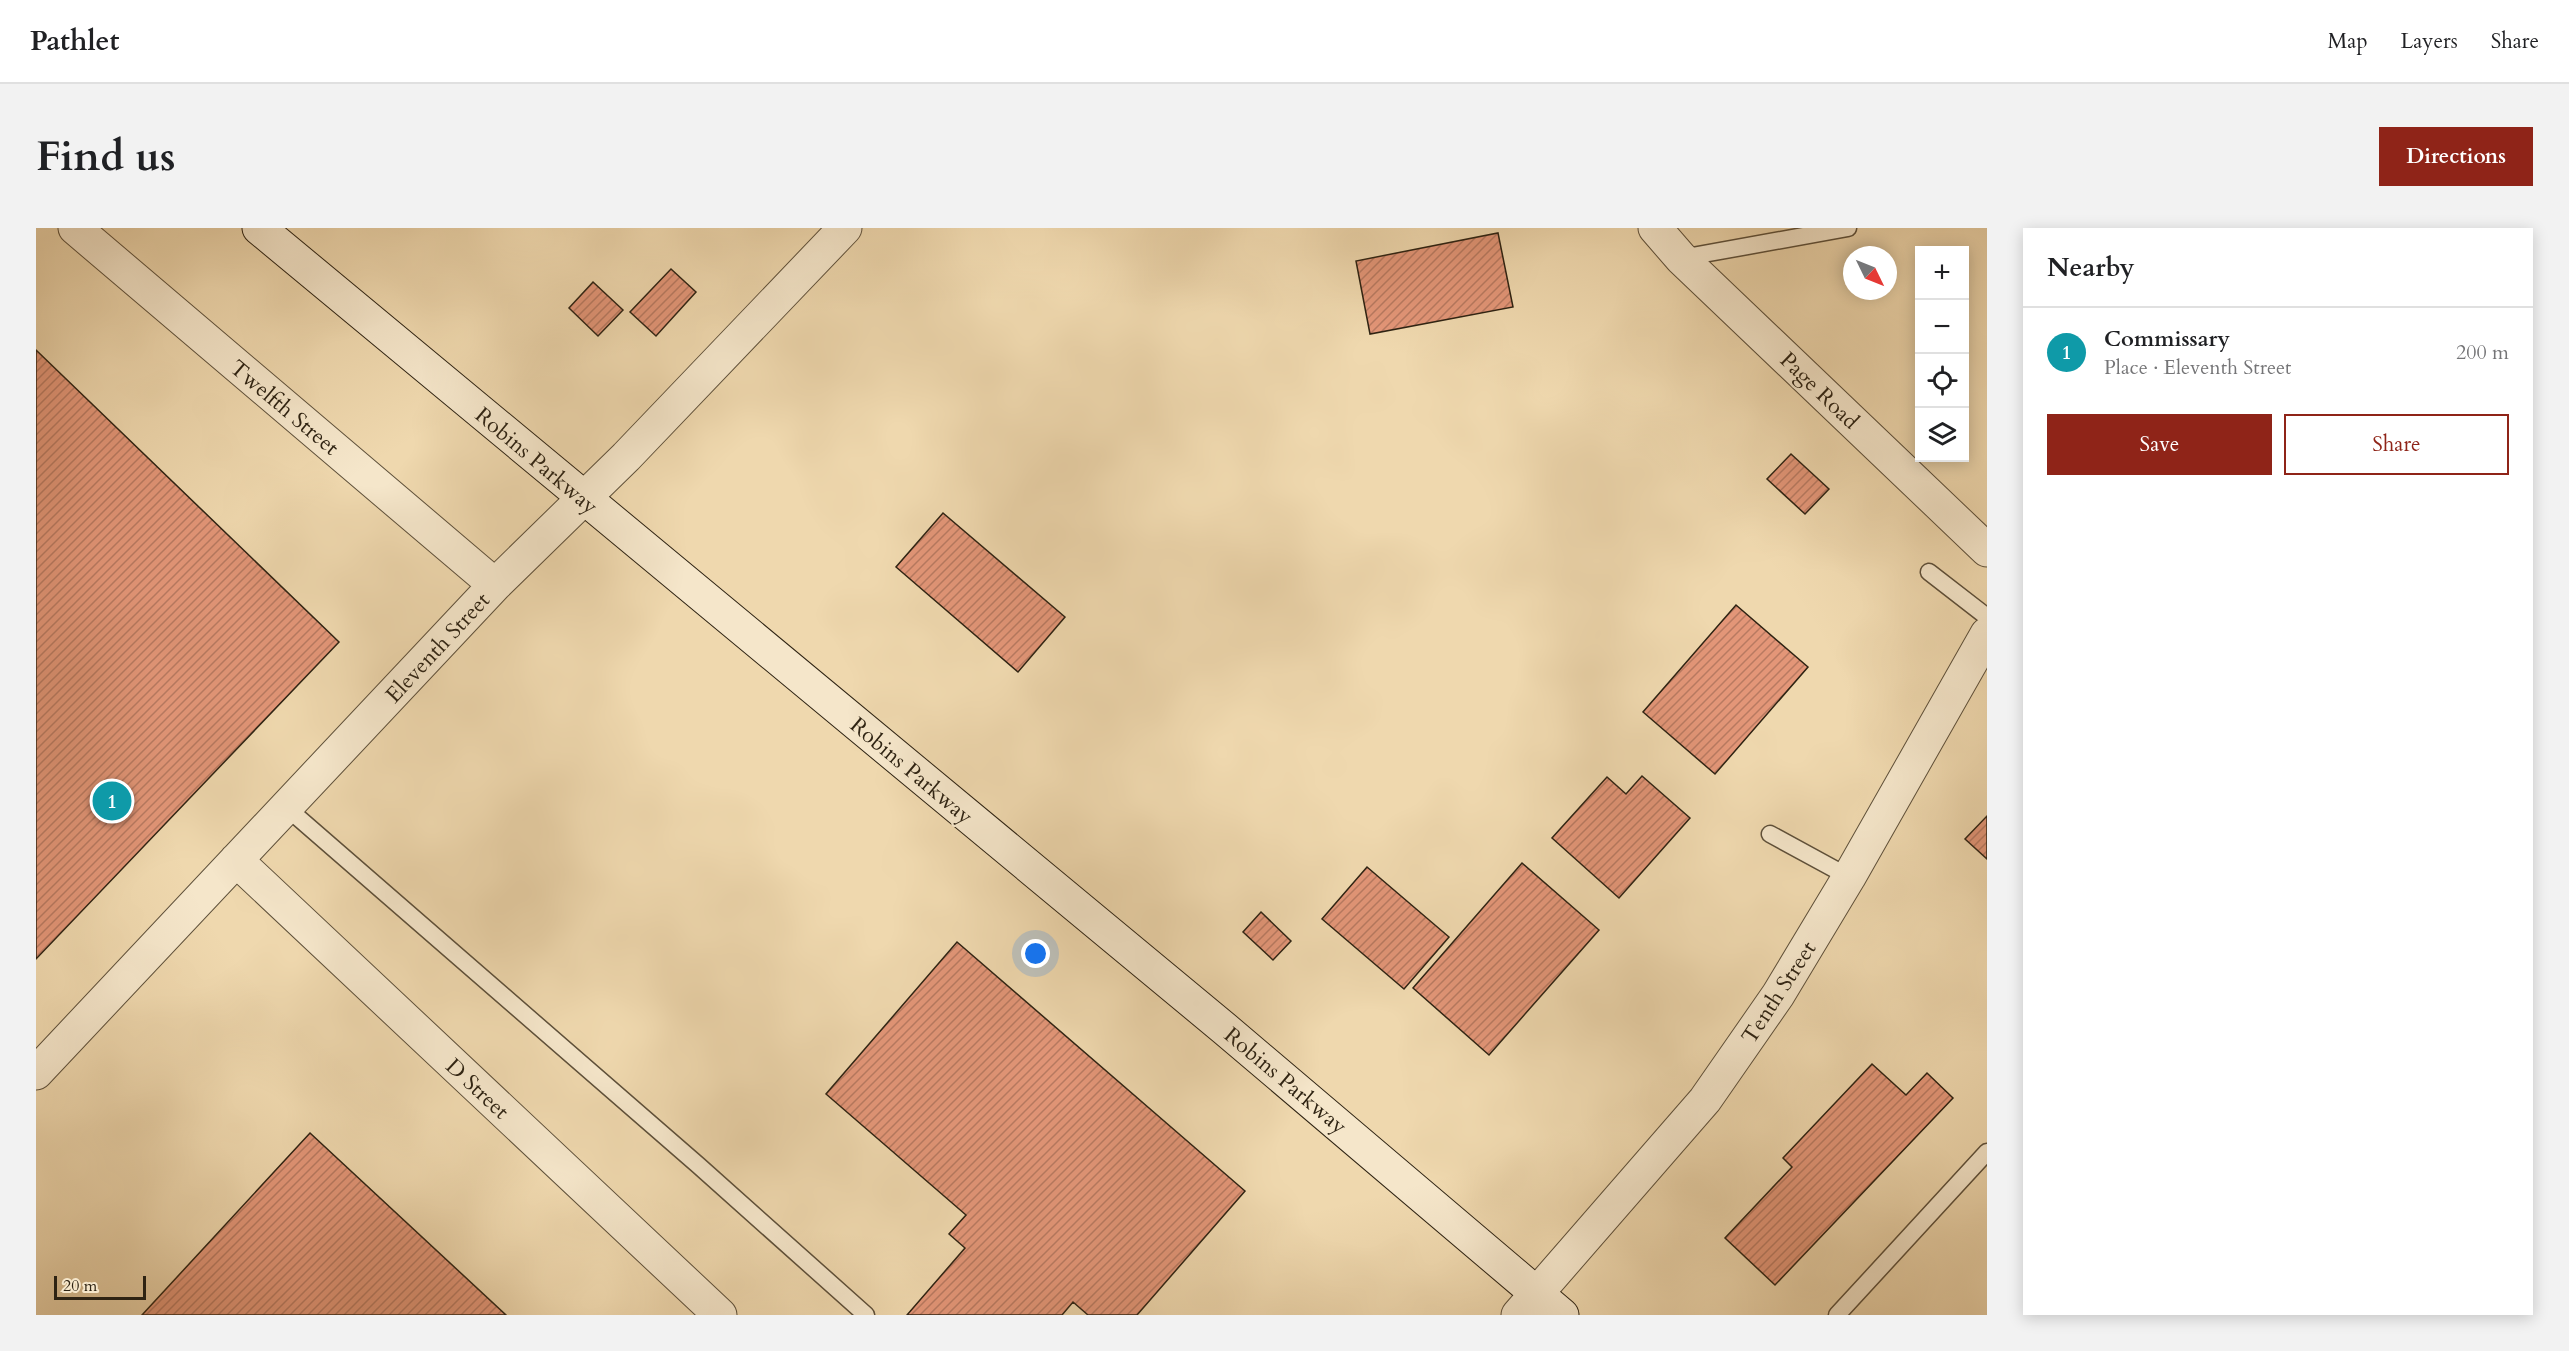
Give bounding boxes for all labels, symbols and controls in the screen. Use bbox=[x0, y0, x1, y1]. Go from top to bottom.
text: Pathlet bbox=[30, 22, 119, 60]
text: Map bbox=[2328, 27, 2368, 56]
text: Layers bbox=[2401, 27, 2458, 56]
text: Share bbox=[2491, 27, 2539, 56]
button: Directions bbox=[2379, 127, 2533, 186]
text: Find us bbox=[36, 128, 176, 185]
north arrow bbox=[1843, 246, 1897, 300]
map controls bbox=[1915, 246, 1969, 462]
button: + bbox=[1915, 246, 1969, 300]
text: Nearby bbox=[2047, 250, 2135, 285]
button: − bbox=[1915, 300, 1969, 354]
text: Commissary bbox=[2104, 324, 2230, 354]
text: 1 bbox=[2061, 339, 2072, 366]
text: 200 m bbox=[2456, 339, 2509, 366]
street label: Page Road bbox=[1773, 346, 1866, 436]
street label: Twelfth Street bbox=[223, 353, 345, 462]
button: locate bbox=[1915, 354, 1969, 408]
text: Place · Eleventh Street bbox=[2104, 354, 2291, 381]
street label: Robins Parkway bbox=[469, 400, 604, 521]
button: layers bbox=[1915, 408, 1969, 462]
button: Save bbox=[2047, 414, 2272, 475]
button: Share bbox=[2284, 414, 2509, 475]
street label: Eleventh Street bbox=[379, 586, 497, 709]
street label: Robins Parkway bbox=[844, 710, 979, 831]
pin: 1 bbox=[92, 778, 132, 824]
street label: Tenth Street bbox=[1735, 935, 1823, 1050]
your location bbox=[1021, 939, 1050, 968]
street label: Robins Parkway bbox=[1218, 1020, 1353, 1141]
street label: D Street bbox=[439, 1052, 516, 1126]
scale bar bbox=[54, 1273, 146, 1300]
text: 20 m bbox=[63, 1275, 97, 1297]

